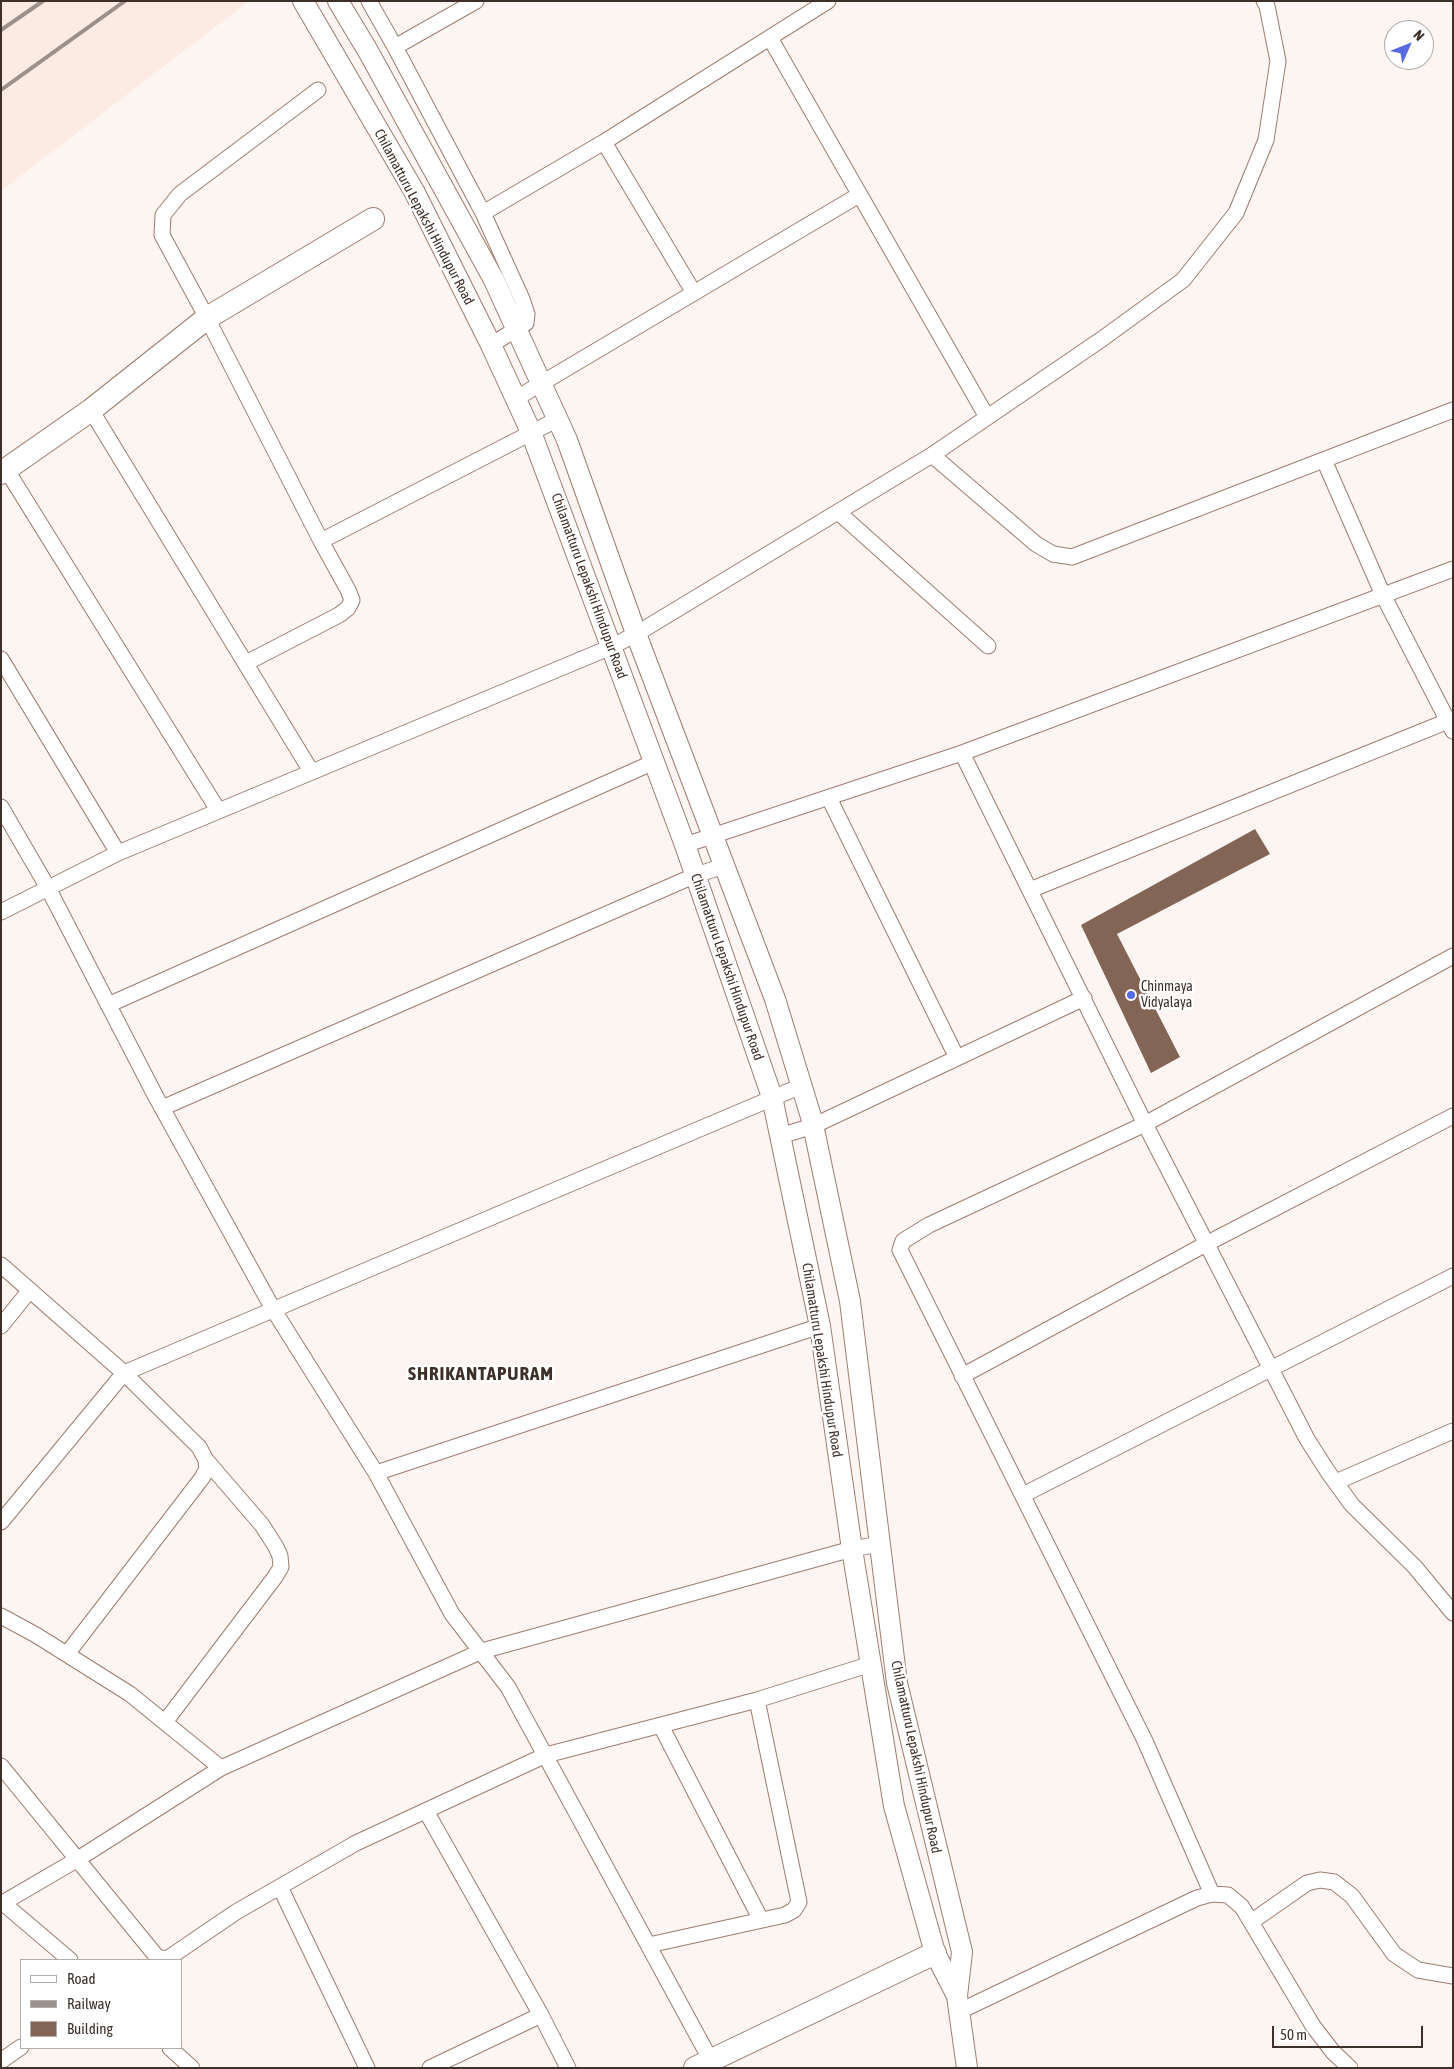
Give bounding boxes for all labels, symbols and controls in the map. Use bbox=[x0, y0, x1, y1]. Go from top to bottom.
north arrow bbox=[1384, 20, 1434, 70]
text: N bbox=[1410, 27, 1428, 44]
street label: Chilamatturu Lepakshi Hindupur Road bbox=[370, 126, 478, 308]
street label: Chilamatturu Lepakshi Hindupur Road bbox=[548, 491, 630, 681]
street label: Chilamatturu Lepakshi Hindupur Road bbox=[687, 871, 767, 1063]
place label: Chinmaya Vidyalaya bbox=[1141, 979, 1193, 1012]
marker: Chinmaya Vidyalaya bbox=[1125, 989, 1137, 1001]
street label: Chilamatturu Lepakshi Hindupur Road bbox=[798, 1262, 846, 1458]
district label: SHRIKANTAPURAM bbox=[406, 1363, 556, 1385]
street label: Chilamatturu Lepakshi Hindupur Road bbox=[887, 1659, 945, 1855]
legend bbox=[20, 1959, 182, 2049]
text: Road bbox=[67, 1970, 96, 1987]
text: Railway bbox=[67, 1995, 111, 2012]
scale bar bbox=[1274, 2016, 1425, 2048]
text: Building bbox=[67, 2020, 113, 2037]
text: 50 m bbox=[1280, 2026, 1307, 2043]

